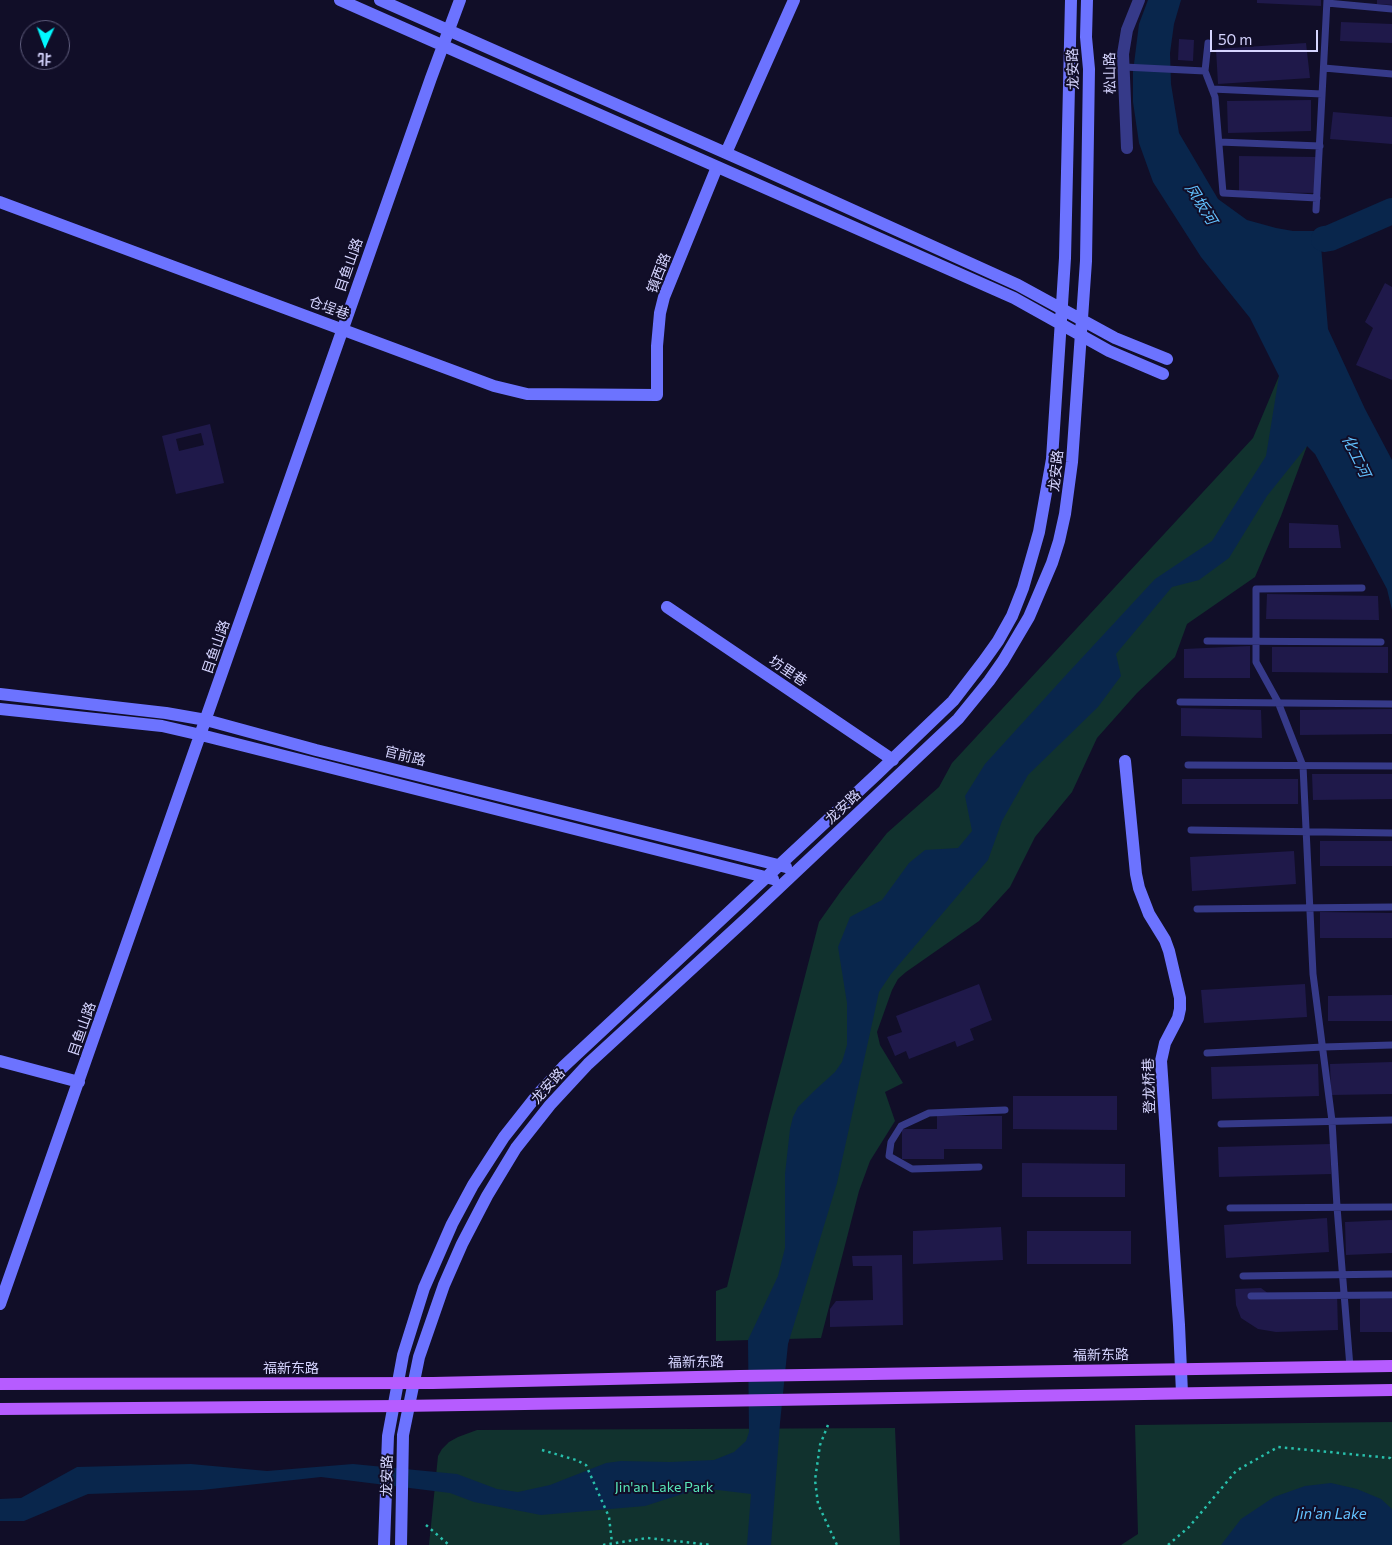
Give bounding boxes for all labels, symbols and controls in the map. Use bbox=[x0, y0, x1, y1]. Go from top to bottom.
north arrow bbox=[20, 20, 70, 70]
scale bar bbox=[1212, 20, 1320, 52]
text: 50 m bbox=[1218, 30, 1252, 48]
street label: 龙安路 bbox=[1064, 48, 1082, 90]
text: 北 bbox=[37, 51, 52, 68]
street label: 松山路 bbox=[1101, 52, 1119, 94]
water label: 凤坂河 bbox=[1181, 180, 1221, 228]
street label: 目鱼山路 bbox=[332, 236, 366, 294]
street label: 镇西路 bbox=[644, 250, 674, 296]
street label: 仓埕巷 bbox=[306, 293, 352, 323]
water label: 化工河 bbox=[1338, 432, 1374, 480]
street label: 龙安路 bbox=[1045, 449, 1067, 493]
street label: 目鱼山路 bbox=[199, 618, 233, 676]
street label: 坊里巷 bbox=[766, 652, 810, 690]
street label: 官前路 bbox=[383, 743, 427, 769]
street label: 龙安路 bbox=[822, 787, 864, 827]
street label: 目鱼山路 bbox=[65, 1000, 99, 1058]
street label: 登龙桥巷 bbox=[1140, 1058, 1158, 1114]
street label: 龙安路 bbox=[528, 1065, 568, 1107]
street label: 福新东路 bbox=[1073, 1346, 1129, 1364]
street label: 福新东路 bbox=[668, 1353, 724, 1371]
street label: 福新东路 bbox=[263, 1360, 319, 1376]
street label: 龙安路 bbox=[378, 1455, 396, 1497]
park label: Jin'an Lake Park bbox=[615, 1479, 713, 1495]
water label: Jin'an Lake bbox=[1295, 1505, 1367, 1523]

